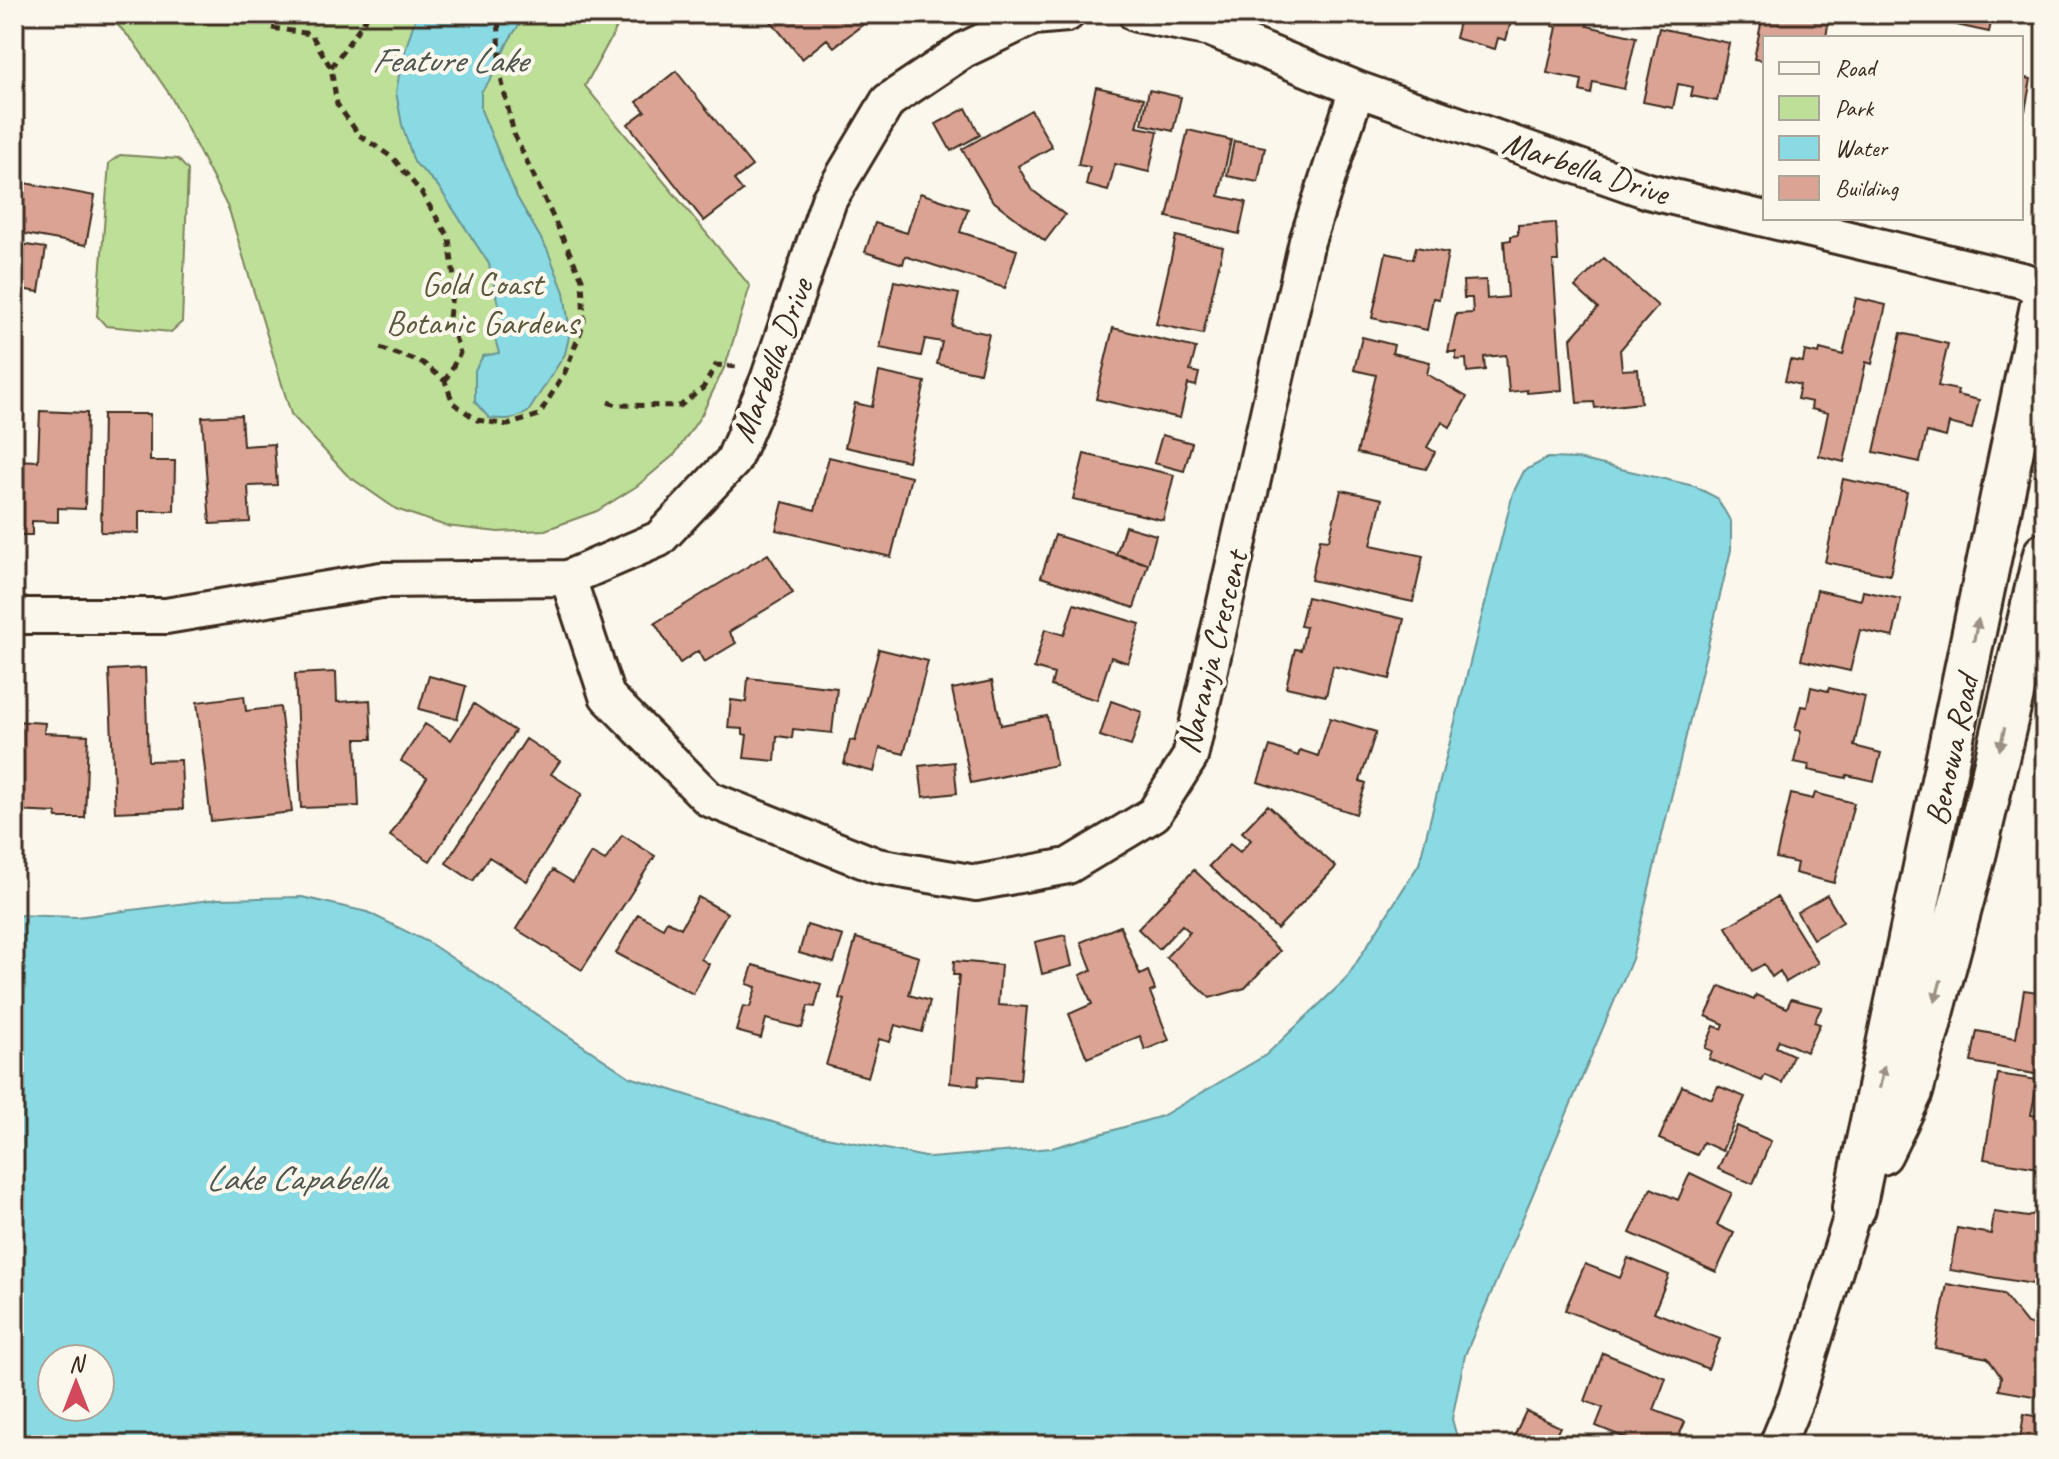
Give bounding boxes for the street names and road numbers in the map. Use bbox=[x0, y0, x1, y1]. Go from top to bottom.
street label: Marbella Drive bbox=[1498, 121, 1676, 215]
street label: Marbella Drive bbox=[721, 271, 823, 448]
street label: Naranja Crescent bbox=[1166, 543, 1258, 758]
street label: Benowa Road bbox=[1915, 666, 1989, 829]

